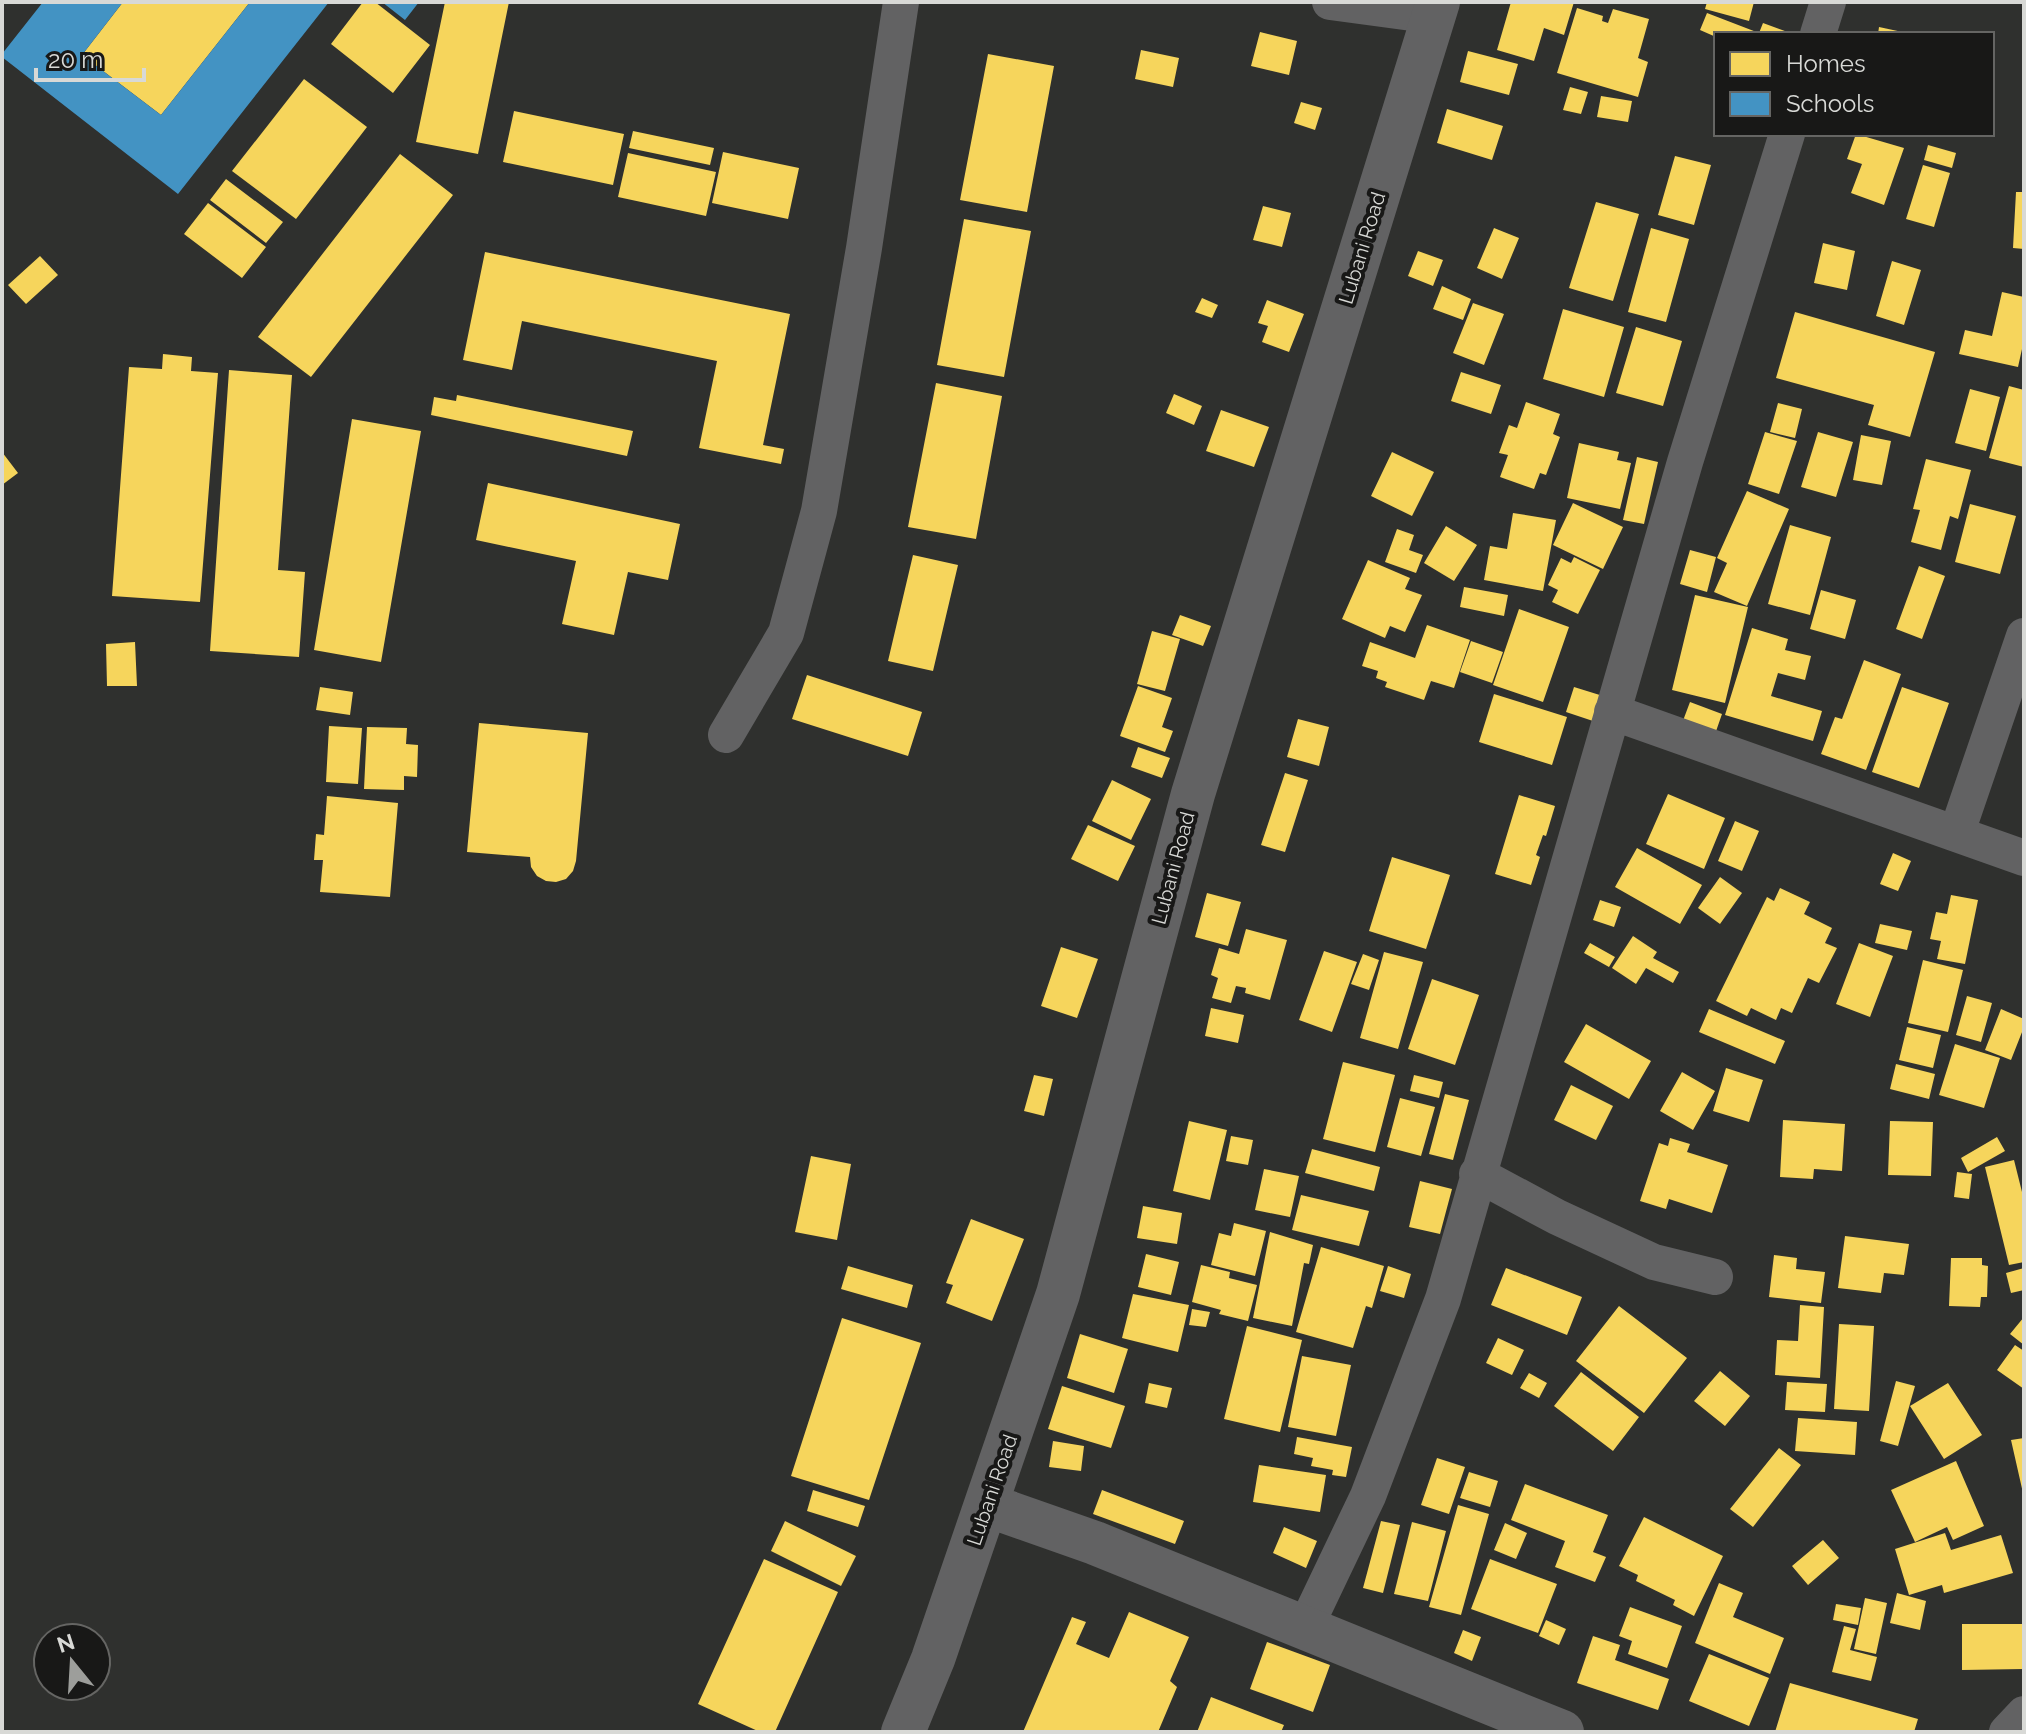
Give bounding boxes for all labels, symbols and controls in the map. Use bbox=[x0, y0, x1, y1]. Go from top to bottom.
scale bar bbox=[36, 32, 144, 82]
legend bbox=[1714, 32, 1994, 136]
text: 20 m bbox=[48, 45, 103, 74]
text: Homes bbox=[1786, 49, 1866, 78]
text: Schools bbox=[1786, 89, 1874, 118]
street label: Lubani Road bbox=[1334, 189, 1390, 307]
street label: Lubani Road bbox=[1146, 809, 1200, 927]
street label: Lubani Road bbox=[962, 1431, 1022, 1549]
north arrow bbox=[32, 1622, 112, 1702]
text: N bbox=[54, 1628, 78, 1658]

